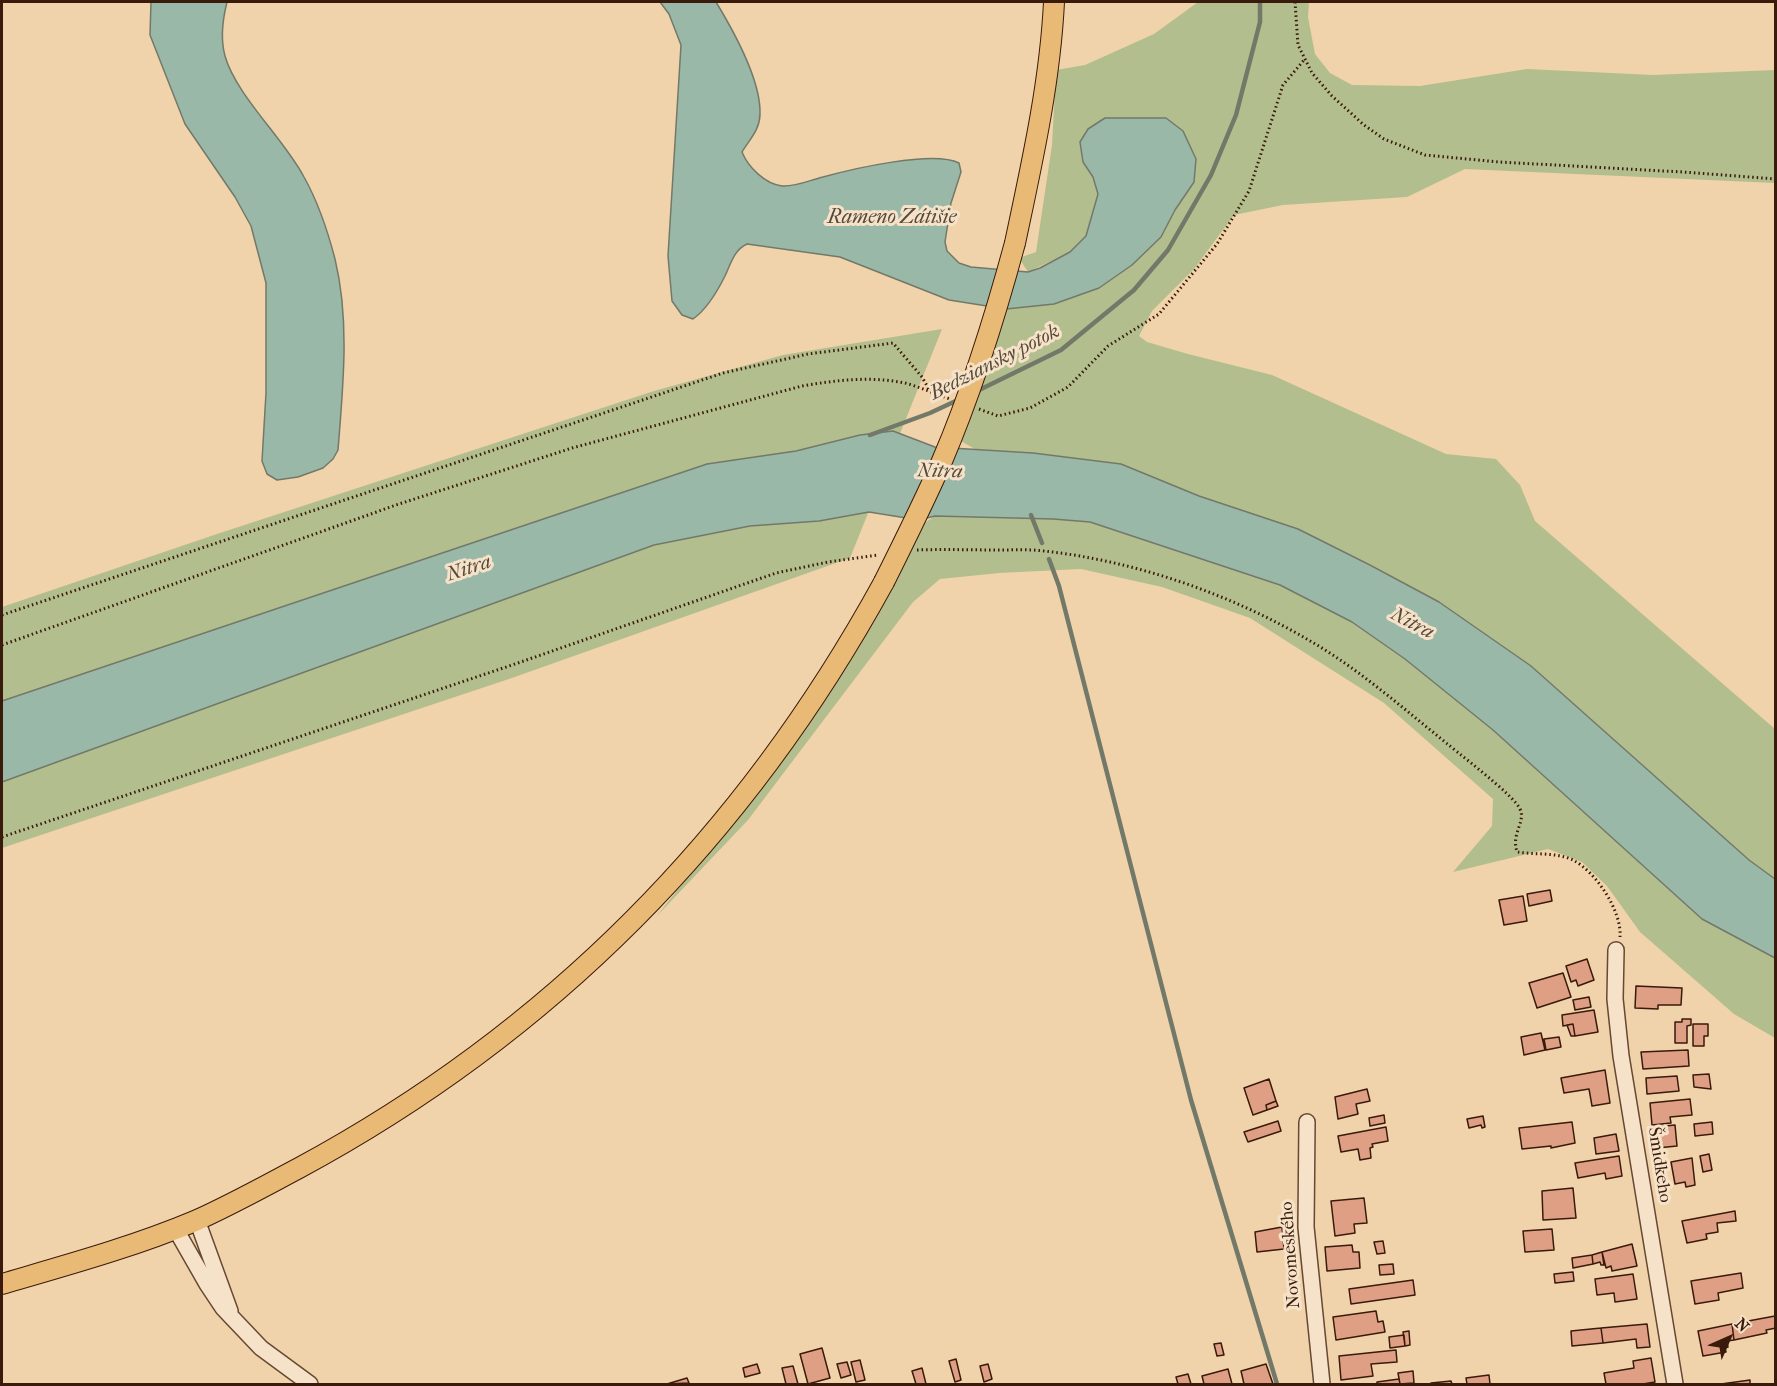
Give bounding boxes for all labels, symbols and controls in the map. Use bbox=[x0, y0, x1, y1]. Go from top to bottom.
water label: Rameno Zátišie bbox=[827, 206, 957, 230]
water label: Bedziansky potok bbox=[926, 320, 1064, 406]
water label: Nitra bbox=[917, 459, 963, 485]
water label: Nitra bbox=[444, 551, 494, 587]
water label: Nitra bbox=[1386, 603, 1438, 645]
street label: Šmidkeho bbox=[1642, 1126, 1676, 1204]
street label: Novomeského bbox=[1276, 1201, 1306, 1309]
north arrow bbox=[1699, 1308, 1759, 1368]
text: N bbox=[1731, 1314, 1753, 1336]

